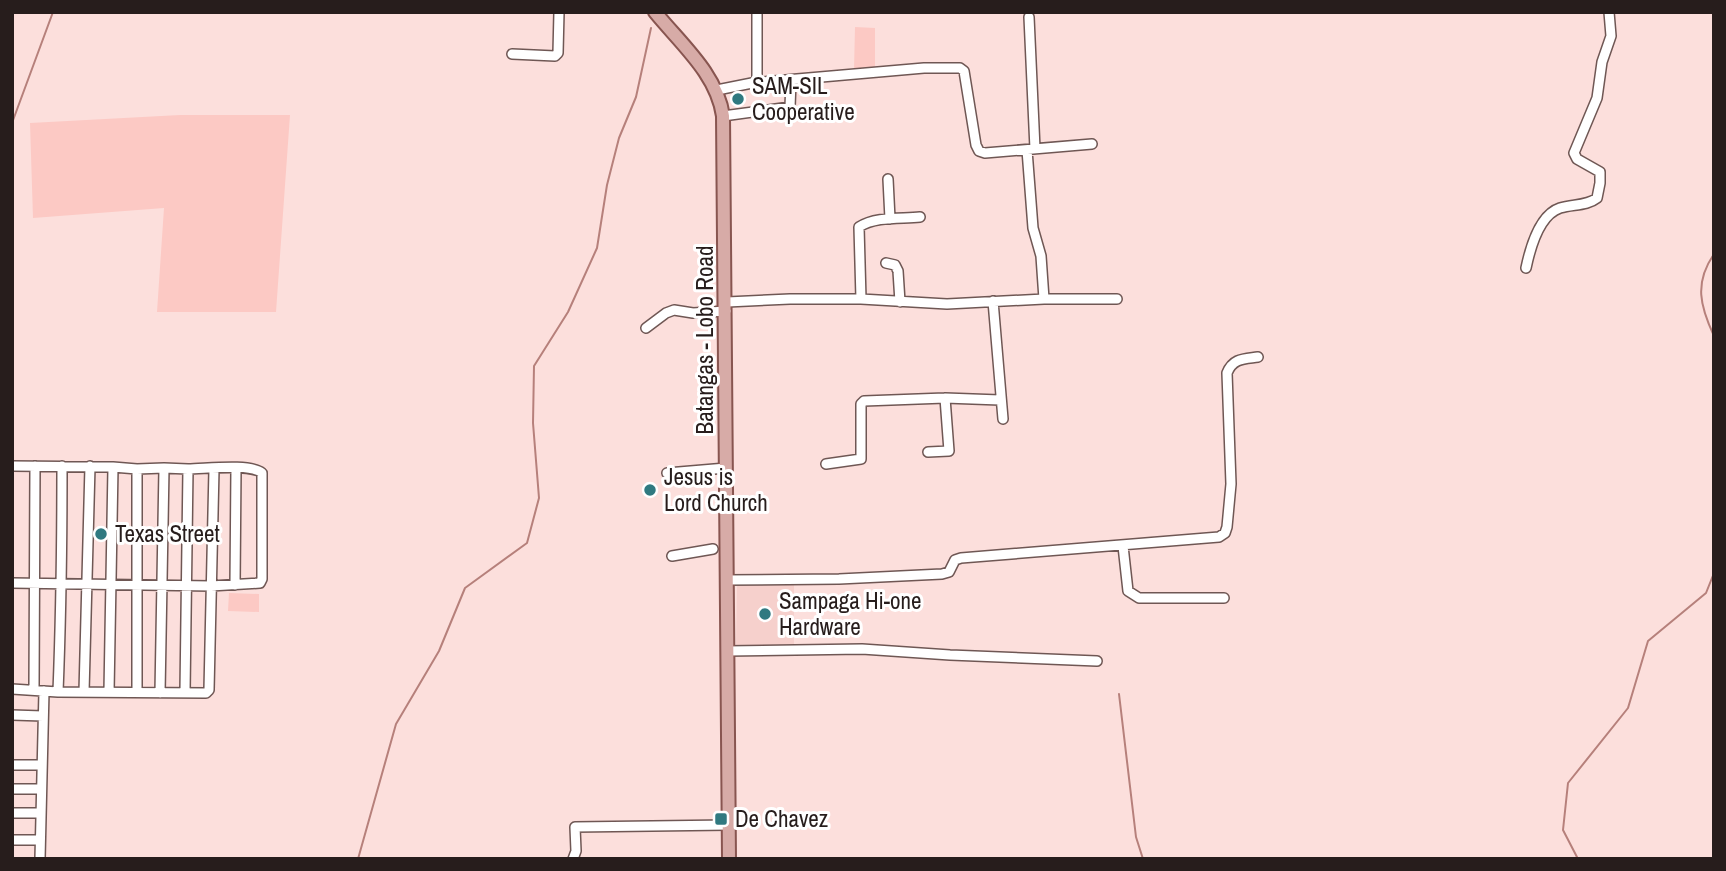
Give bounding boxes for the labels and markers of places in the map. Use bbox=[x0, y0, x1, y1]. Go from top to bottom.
place label: SAM-SIL Cooperative bbox=[752, 70, 855, 127]
marker: SAM-SIL Cooperative bbox=[730, 91, 746, 107]
place label: Jesus is Lord Church bbox=[664, 461, 768, 518]
marker: Jesus is Lord Church bbox=[642, 482, 658, 498]
place label: Texas Street bbox=[115, 518, 220, 549]
marker: Texas Street bbox=[93, 526, 109, 542]
place label: Sampaga Hi-one Hardware bbox=[779, 585, 922, 642]
marker: Sampaga Hi-one Hardware bbox=[757, 606, 773, 622]
place label: De Chavez bbox=[735, 803, 828, 834]
marker: De Chavez bbox=[713, 811, 729, 827]

